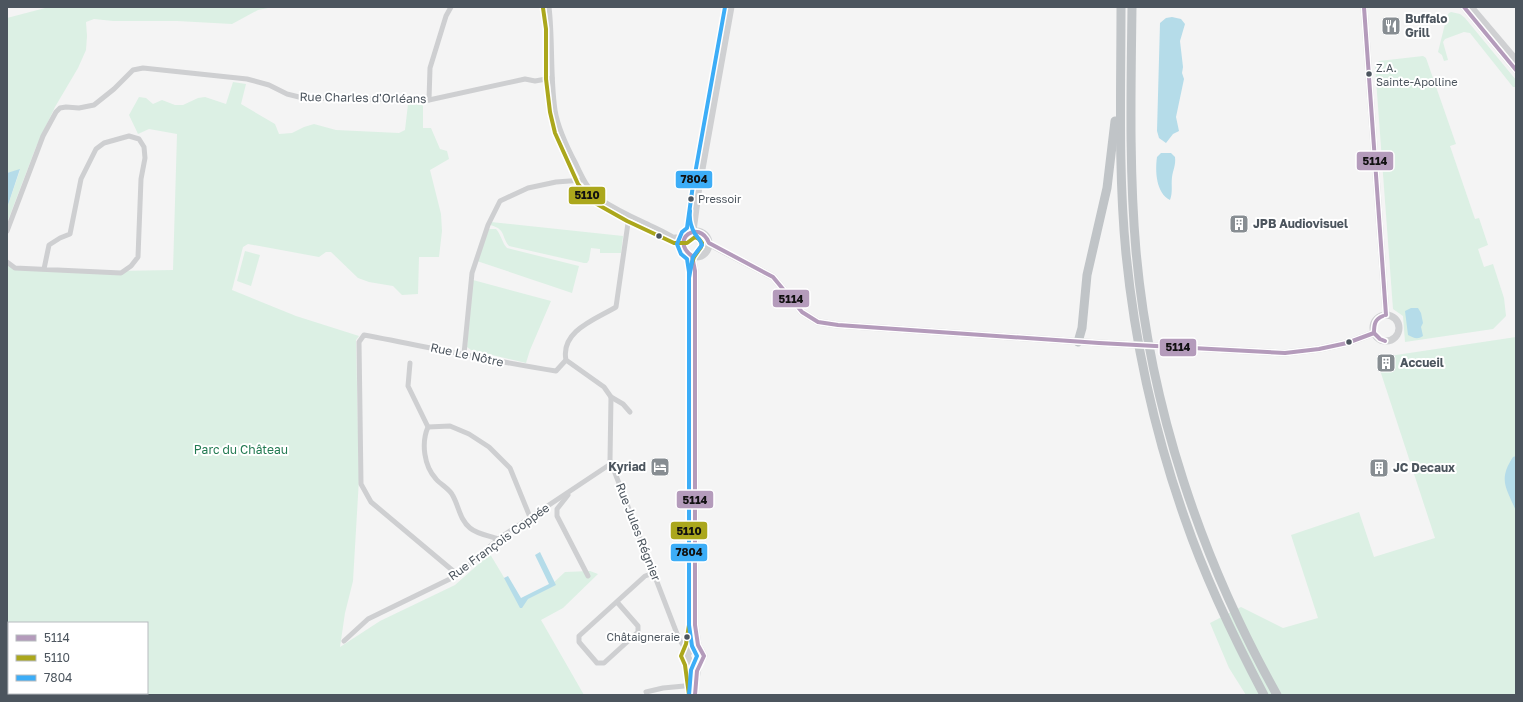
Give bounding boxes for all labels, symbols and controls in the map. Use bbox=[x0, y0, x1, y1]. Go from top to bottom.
place label: Buffalo Grill bbox=[1405, 11, 1447, 40]
restaurant icon: Buffalo Grill bbox=[1380, 15, 1402, 37]
place label: Z.A. Sainte-Apolline bbox=[1376, 61, 1458, 88]
marker: Z.A. Sainte-Apolline bbox=[1364, 69, 1374, 79]
street label: Rue Charles d'Orléans bbox=[299, 89, 427, 106]
line badge: 5114 bbox=[1356, 151, 1394, 171]
text: 5114 bbox=[1363, 154, 1388, 167]
line badge: 7804 bbox=[675, 170, 713, 189]
text: 7804 bbox=[680, 172, 708, 185]
line badge: 5110 bbox=[568, 186, 606, 205]
text: 5110 bbox=[574, 188, 600, 201]
place label: Pressoir bbox=[698, 192, 742, 205]
marker: Pressoir bbox=[686, 194, 696, 204]
building icon: JPB Audiovisuel bbox=[1228, 213, 1250, 235]
place label: JPB Audiovisuel bbox=[1253, 216, 1348, 231]
unlabelled marker bbox=[654, 231, 664, 241]
line badge: 5114 bbox=[772, 289, 810, 308]
text: 5114 bbox=[779, 292, 804, 305]
unlabelled marker bbox=[1344, 337, 1354, 347]
line badge: 5114 bbox=[1159, 338, 1197, 357]
street label: Rue Le Nôtre bbox=[429, 339, 505, 370]
text: 5114 bbox=[1166, 340, 1191, 353]
building icon: Accueil bbox=[1375, 352, 1397, 374]
place label: Accueil bbox=[1400, 355, 1444, 370]
park label: Parc du Château bbox=[194, 442, 288, 457]
hotel icon: Kyriad bbox=[649, 456, 671, 478]
building icon: JC Decaux bbox=[1368, 457, 1390, 479]
place label: Kyriad bbox=[608, 459, 646, 474]
place label: JC Decaux bbox=[1393, 460, 1455, 475]
street label: Rue Jules Régnier bbox=[613, 481, 664, 583]
line badge: 5114 bbox=[676, 490, 714, 509]
text: 5114 bbox=[683, 493, 708, 506]
street label: Rue François Coppée bbox=[445, 500, 552, 583]
line badge: 5110 bbox=[670, 521, 708, 540]
text: 5110 bbox=[676, 524, 702, 537]
line badge: 7804 bbox=[670, 543, 708, 562]
text: 7804 bbox=[675, 545, 703, 558]
legend bbox=[8, 622, 148, 694]
text: 5114 bbox=[44, 630, 70, 645]
place label: Châtaigneraie bbox=[606, 630, 680, 643]
marker: Châtaigneraie bbox=[682, 632, 692, 642]
text: 5110 bbox=[44, 650, 70, 665]
text: 7804 bbox=[44, 670, 72, 685]

